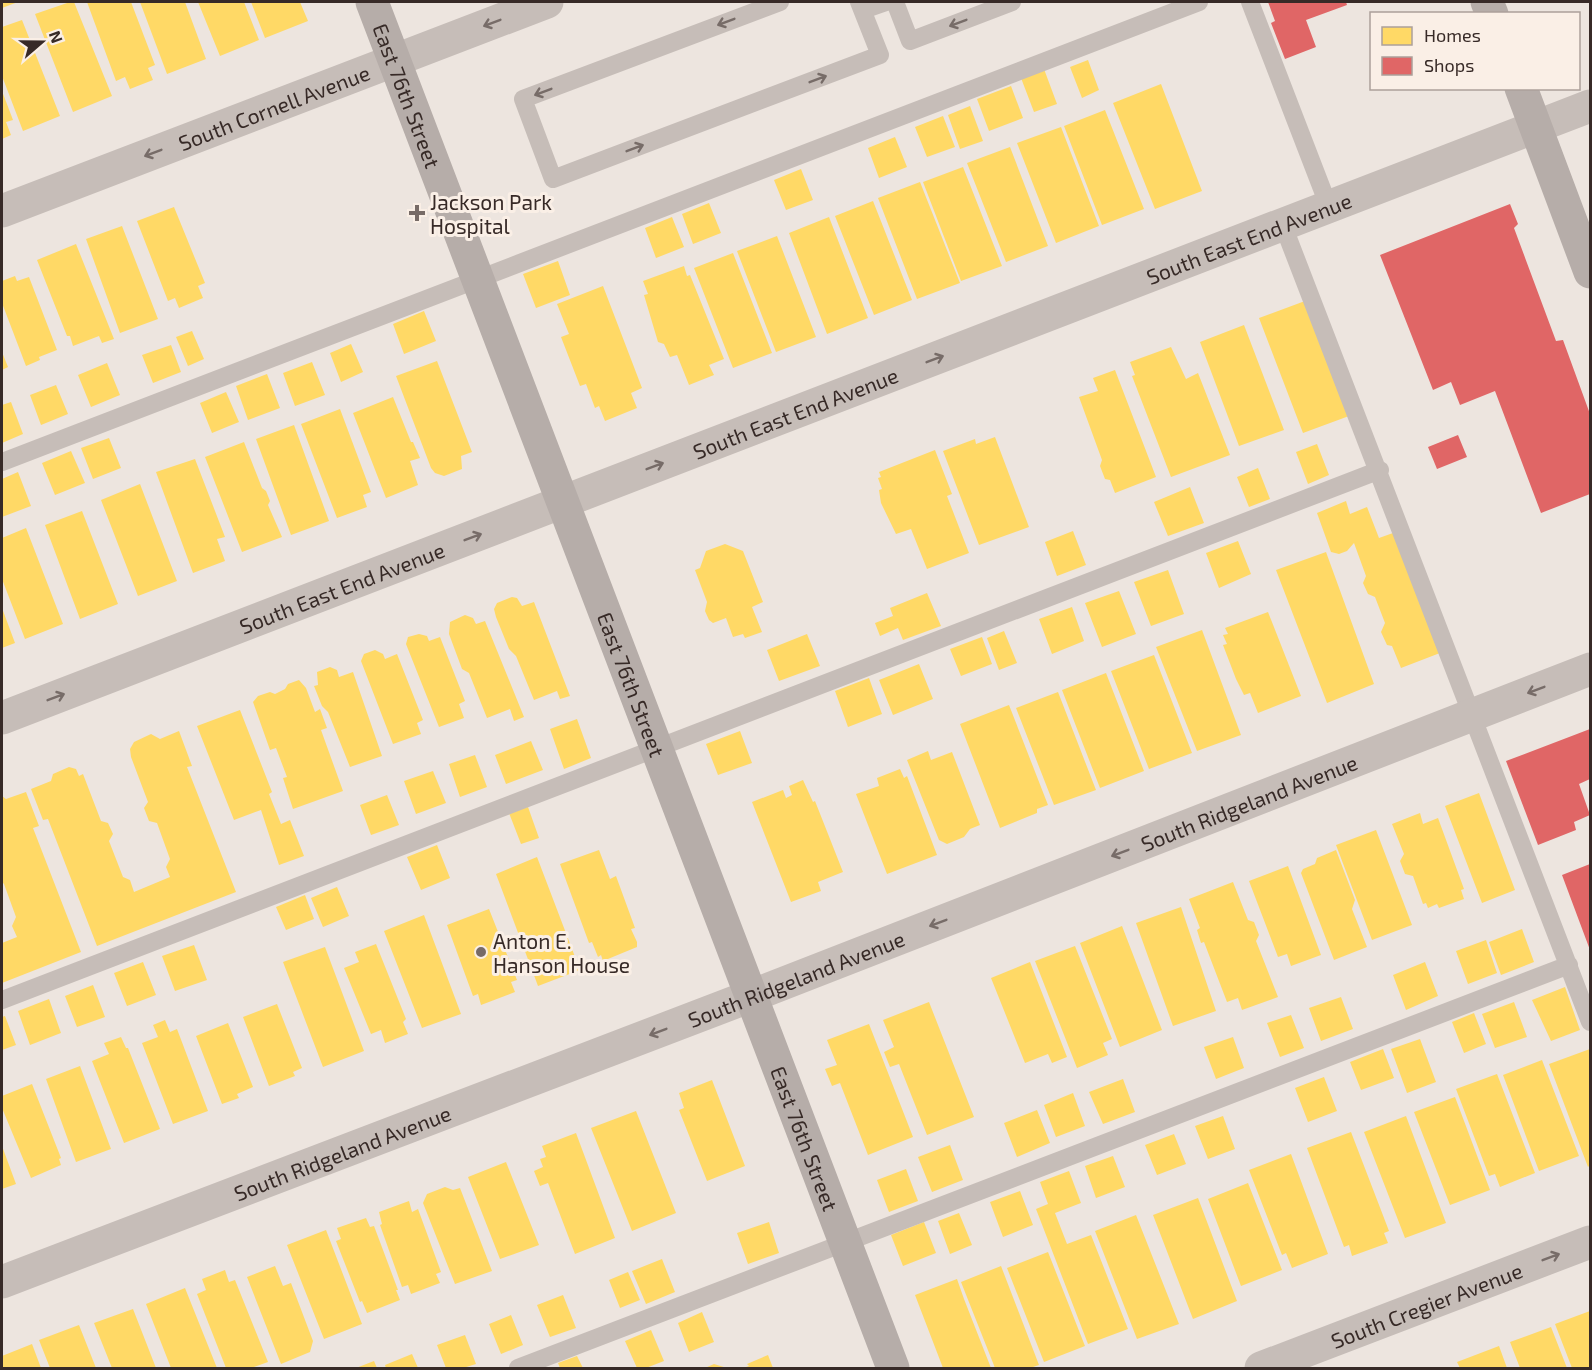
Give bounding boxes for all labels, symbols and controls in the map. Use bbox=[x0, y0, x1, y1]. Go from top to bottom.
north arrow bbox=[12, 12, 72, 72]
legend bbox=[1370, 12, 1580, 90]
one-way arrow bbox=[483, 18, 502, 29]
one-way arrow bbox=[717, 18, 735, 29]
one-way arrow bbox=[949, 18, 968, 29]
street label: East 76th Street bbox=[369, 20, 447, 171]
text: Homes bbox=[1424, 24, 1481, 46]
text: N bbox=[46, 28, 67, 45]
text: Shops bbox=[1424, 54, 1474, 76]
street label: South Cornell Avenue bbox=[174, 59, 373, 155]
one-way arrow bbox=[808, 72, 827, 83]
one-way arrow bbox=[535, 87, 553, 98]
one-way arrow bbox=[626, 142, 644, 153]
one-way arrow bbox=[145, 148, 163, 159]
street label: South East End Avenue bbox=[1142, 187, 1355, 288]
place label: Jackson Park Hospital bbox=[430, 189, 552, 238]
marker: Jackson Park Hospital bbox=[408, 204, 426, 222]
one-way arrow bbox=[925, 352, 944, 363]
street label: South East End Avenue bbox=[689, 361, 901, 463]
one-way arrow bbox=[645, 460, 664, 471]
one-way arrow bbox=[463, 530, 482, 541]
street label: South East End Avenue bbox=[235, 536, 448, 638]
street label: East 76th Street bbox=[593, 608, 671, 760]
one-way arrow bbox=[1527, 685, 1546, 696]
one-way arrow bbox=[46, 691, 65, 702]
street label: South Ridgeland Avenue bbox=[1137, 749, 1361, 855]
one-way arrow bbox=[1111, 848, 1129, 859]
one-way arrow bbox=[929, 919, 948, 930]
street label: South Ridgeland Avenue bbox=[684, 925, 908, 1032]
place label: Anton E. Hanson House bbox=[493, 928, 630, 977]
marker: Anton E. Hanson House bbox=[474, 945, 488, 959]
one-way arrow bbox=[649, 1027, 668, 1038]
street label: East 76th Street bbox=[766, 1062, 844, 1214]
street label: South Ridgeland Avenue bbox=[230, 1099, 454, 1205]
one-way arrow bbox=[1541, 1251, 1560, 1262]
street label: South Cregier Avenue bbox=[1327, 1257, 1525, 1353]

